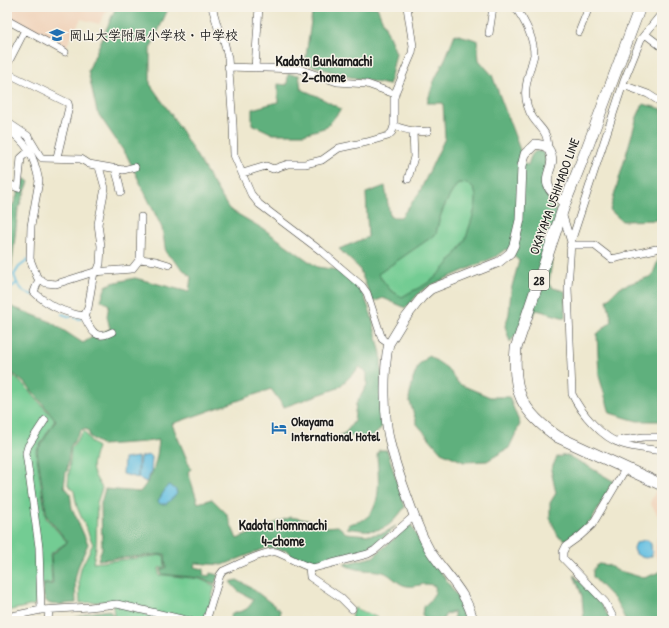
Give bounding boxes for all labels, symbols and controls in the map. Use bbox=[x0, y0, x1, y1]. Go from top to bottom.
school or university icon: 岡山大学附属小学校・中学校 bbox=[48, 26, 66, 44]
place label: 岡山大学附属小学校・中学校 bbox=[69, 26, 238, 44]
district label: Kadota Bunkamachi 2-chome bbox=[275, 51, 373, 86]
street label: OKAYAMA USHIMADO LINE bbox=[525, 135, 584, 257]
road number: 28 bbox=[529, 270, 549, 290]
place label: Okayama International Hotel bbox=[291, 412, 381, 445]
hotel icon: Okayama International Hotel bbox=[270, 419, 288, 437]
district label: Kadota Hommachi 4-chome bbox=[239, 515, 327, 550]

